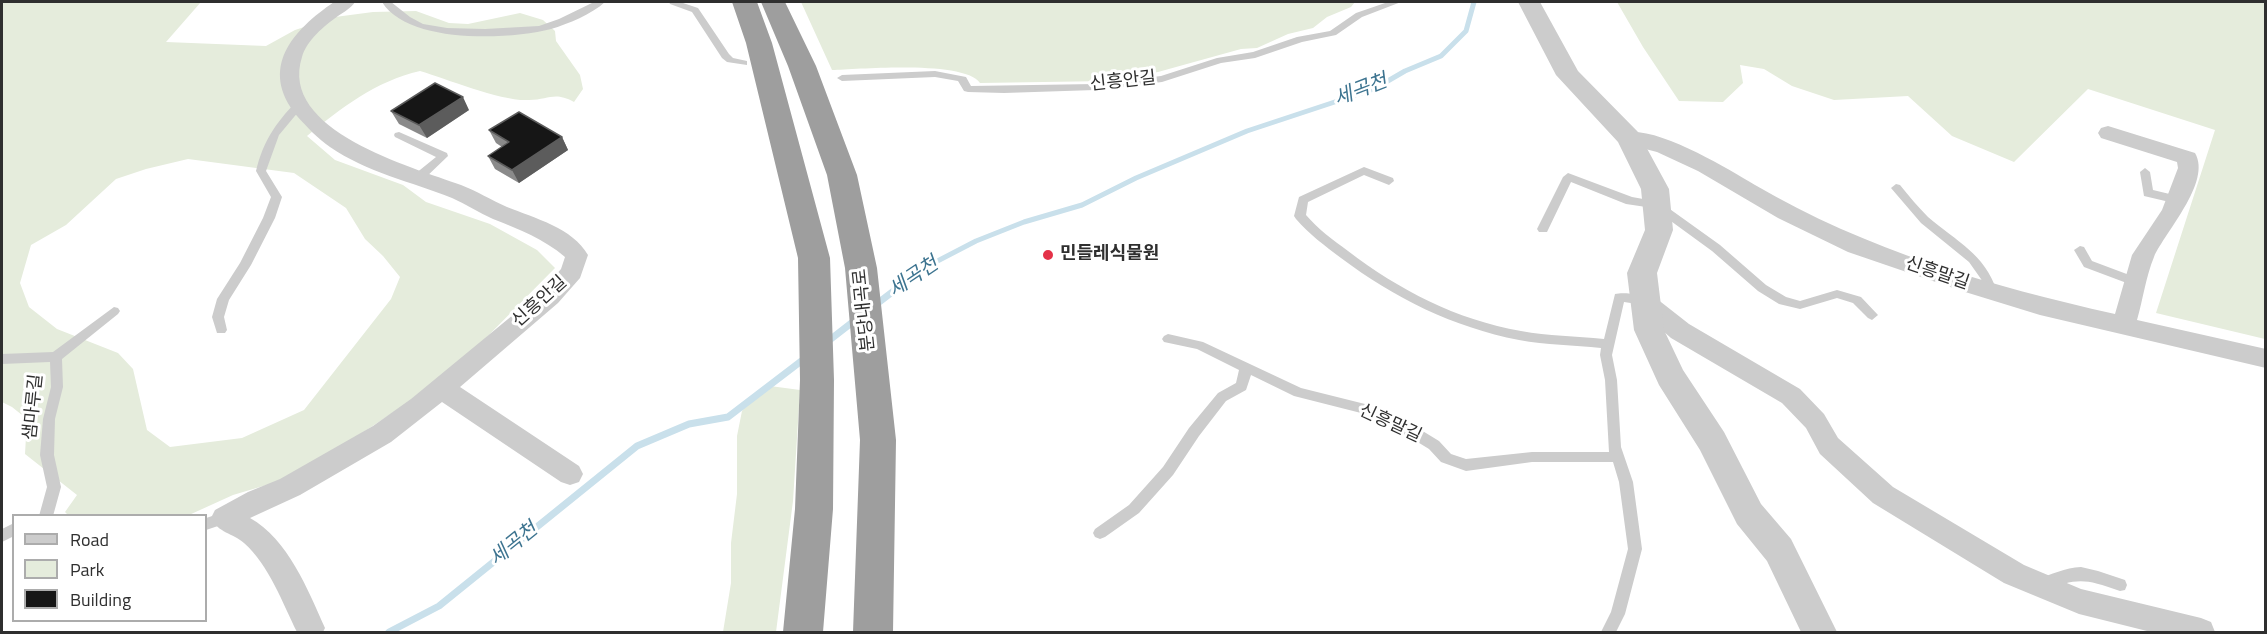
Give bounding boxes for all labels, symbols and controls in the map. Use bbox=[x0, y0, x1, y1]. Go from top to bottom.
street label: 신흥안길 bbox=[1089, 68, 1157, 96]
water label: 세곡천 bbox=[1331, 70, 1391, 112]
place label: 민들레식물원 bbox=[1060, 244, 1159, 266]
marker: 민들레식물원 bbox=[1041, 248, 1055, 262]
water label: 세곡천 bbox=[884, 253, 944, 303]
street label: 신흥말길 bbox=[1902, 253, 1972, 295]
street label: 분당내곡로 bbox=[850, 268, 880, 352]
street label: 신흥안길 bbox=[508, 272, 572, 332]
street label: 샘마루길 bbox=[20, 373, 48, 441]
street label: 신흥말길 bbox=[1355, 400, 1425, 448]
legend bbox=[12, 514, 207, 622]
water label: 세곡천 bbox=[485, 518, 543, 572]
text: Road bbox=[70, 526, 109, 553]
text: Park bbox=[70, 556, 104, 583]
text: Building bbox=[70, 586, 131, 613]

